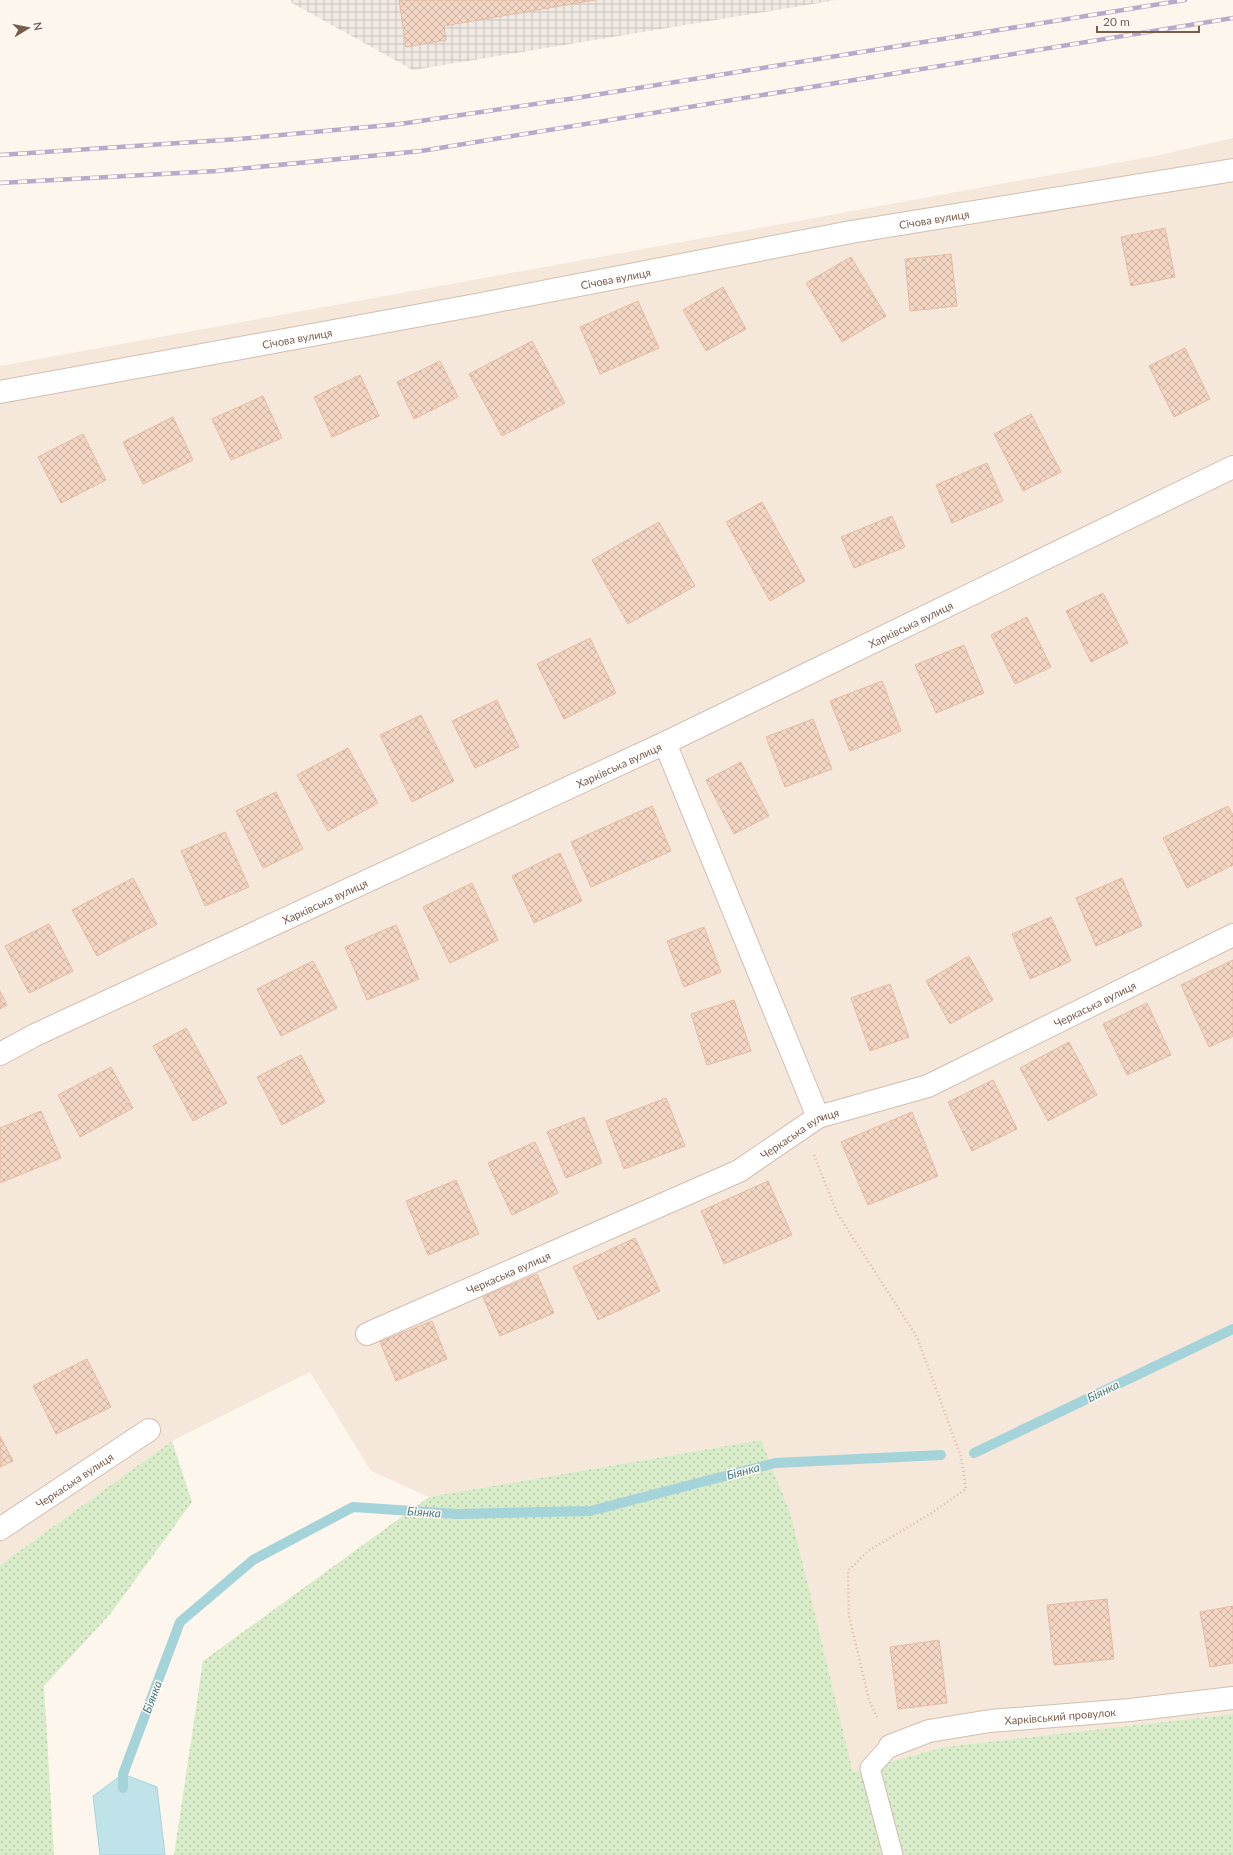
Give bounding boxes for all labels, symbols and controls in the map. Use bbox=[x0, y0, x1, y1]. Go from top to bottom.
north arrow bbox=[8, 8, 48, 48]
scale bar bbox=[1097, 8, 1199, 34]
text: 20 m bbox=[1103, 14, 1130, 29]
text: N bbox=[31, 21, 45, 31]
street label: Січова вулиця bbox=[898, 206, 970, 231]
street label: Січова вулиця bbox=[579, 265, 652, 291]
street label: Січова вулиця bbox=[261, 325, 333, 350]
street label: Харківська вулиця bbox=[866, 598, 955, 650]
street label: Харківська вулиця bbox=[574, 739, 663, 790]
street label: Харківська вулиця bbox=[280, 875, 369, 926]
street label: Черкаська вулиця bbox=[1051, 978, 1138, 1029]
street label: Черкаська вулиця bbox=[757, 1105, 840, 1161]
street label: Черкаська вулиця bbox=[464, 1248, 552, 1296]
water label: Біянка bbox=[1085, 1377, 1121, 1405]
street label: Черкаська вулиця bbox=[33, 1449, 115, 1510]
water label: Біянка bbox=[725, 1459, 761, 1483]
water label: Біянка bbox=[407, 1503, 441, 1521]
water label: Біянка bbox=[139, 1679, 165, 1715]
street label: Харківський провулок bbox=[1004, 1705, 1117, 1726]

